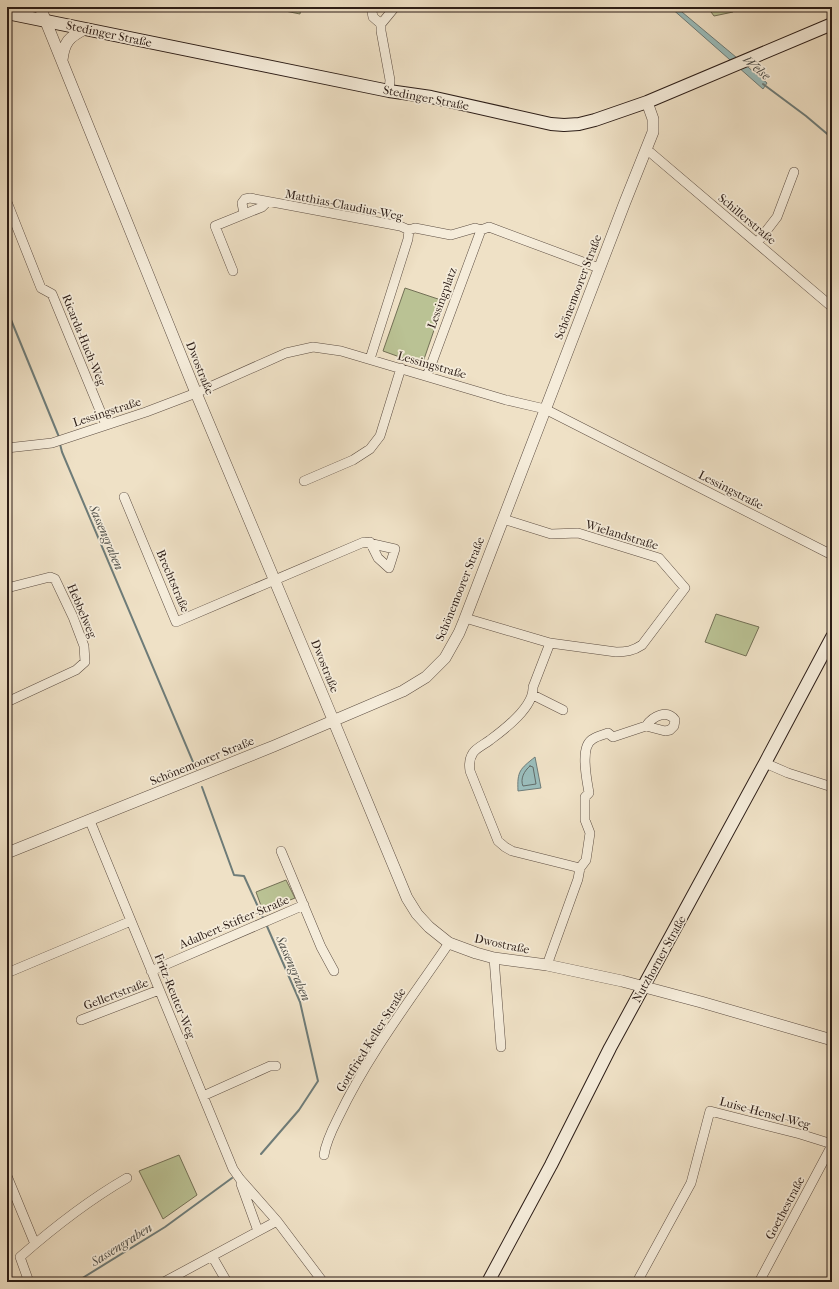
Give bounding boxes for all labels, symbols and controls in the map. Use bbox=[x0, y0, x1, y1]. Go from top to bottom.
street label: Stedinger Straße bbox=[65, 18, 153, 50]
water label: Welse bbox=[740, 52, 774, 84]
street label: Stedinger Straße bbox=[382, 83, 470, 113]
street label: Matthias-Claudius-Weg bbox=[284, 187, 405, 223]
street label: Schillerstraße bbox=[715, 191, 779, 247]
street label: Schönemoorer Straße bbox=[552, 232, 604, 341]
street label: Lessingplatz bbox=[424, 265, 460, 331]
street label: Ricarda-Huch-Weg bbox=[59, 292, 109, 388]
street label: Dwostraße bbox=[183, 339, 217, 397]
street label: Lessingstraße bbox=[396, 348, 468, 382]
street label: Lessingstraße bbox=[71, 394, 143, 430]
street label: Lessingstraße bbox=[696, 468, 766, 512]
water label: Sassengraben bbox=[86, 501, 127, 572]
street label: Wielandstraße bbox=[583, 517, 660, 553]
street label: Schönemoorer Straße bbox=[433, 535, 487, 643]
street label: Brechtstraße bbox=[154, 548, 193, 615]
street label: Hebbelweg bbox=[64, 582, 100, 641]
street label: Dwostraße bbox=[308, 637, 342, 695]
street label: Schönemoorer Straße bbox=[148, 734, 256, 788]
street label: Adalbert-Stifter-Straße bbox=[176, 892, 291, 952]
street label: Nutzhorner Straße bbox=[629, 913, 689, 1005]
street label: Dwostraße bbox=[473, 931, 531, 957]
water label: Sassengraben bbox=[273, 932, 314, 1003]
street label: Fritz-Reuter-Weg bbox=[152, 951, 199, 1041]
street label: Gellertstraße bbox=[82, 975, 150, 1013]
street label: Gottfried-Keller-Straße bbox=[333, 985, 409, 1095]
street label: Luise-Hensel-Weg bbox=[718, 1094, 812, 1132]
street label: Goethestraße bbox=[763, 1174, 807, 1242]
water label: Sassengraben bbox=[87, 1220, 155, 1270]

